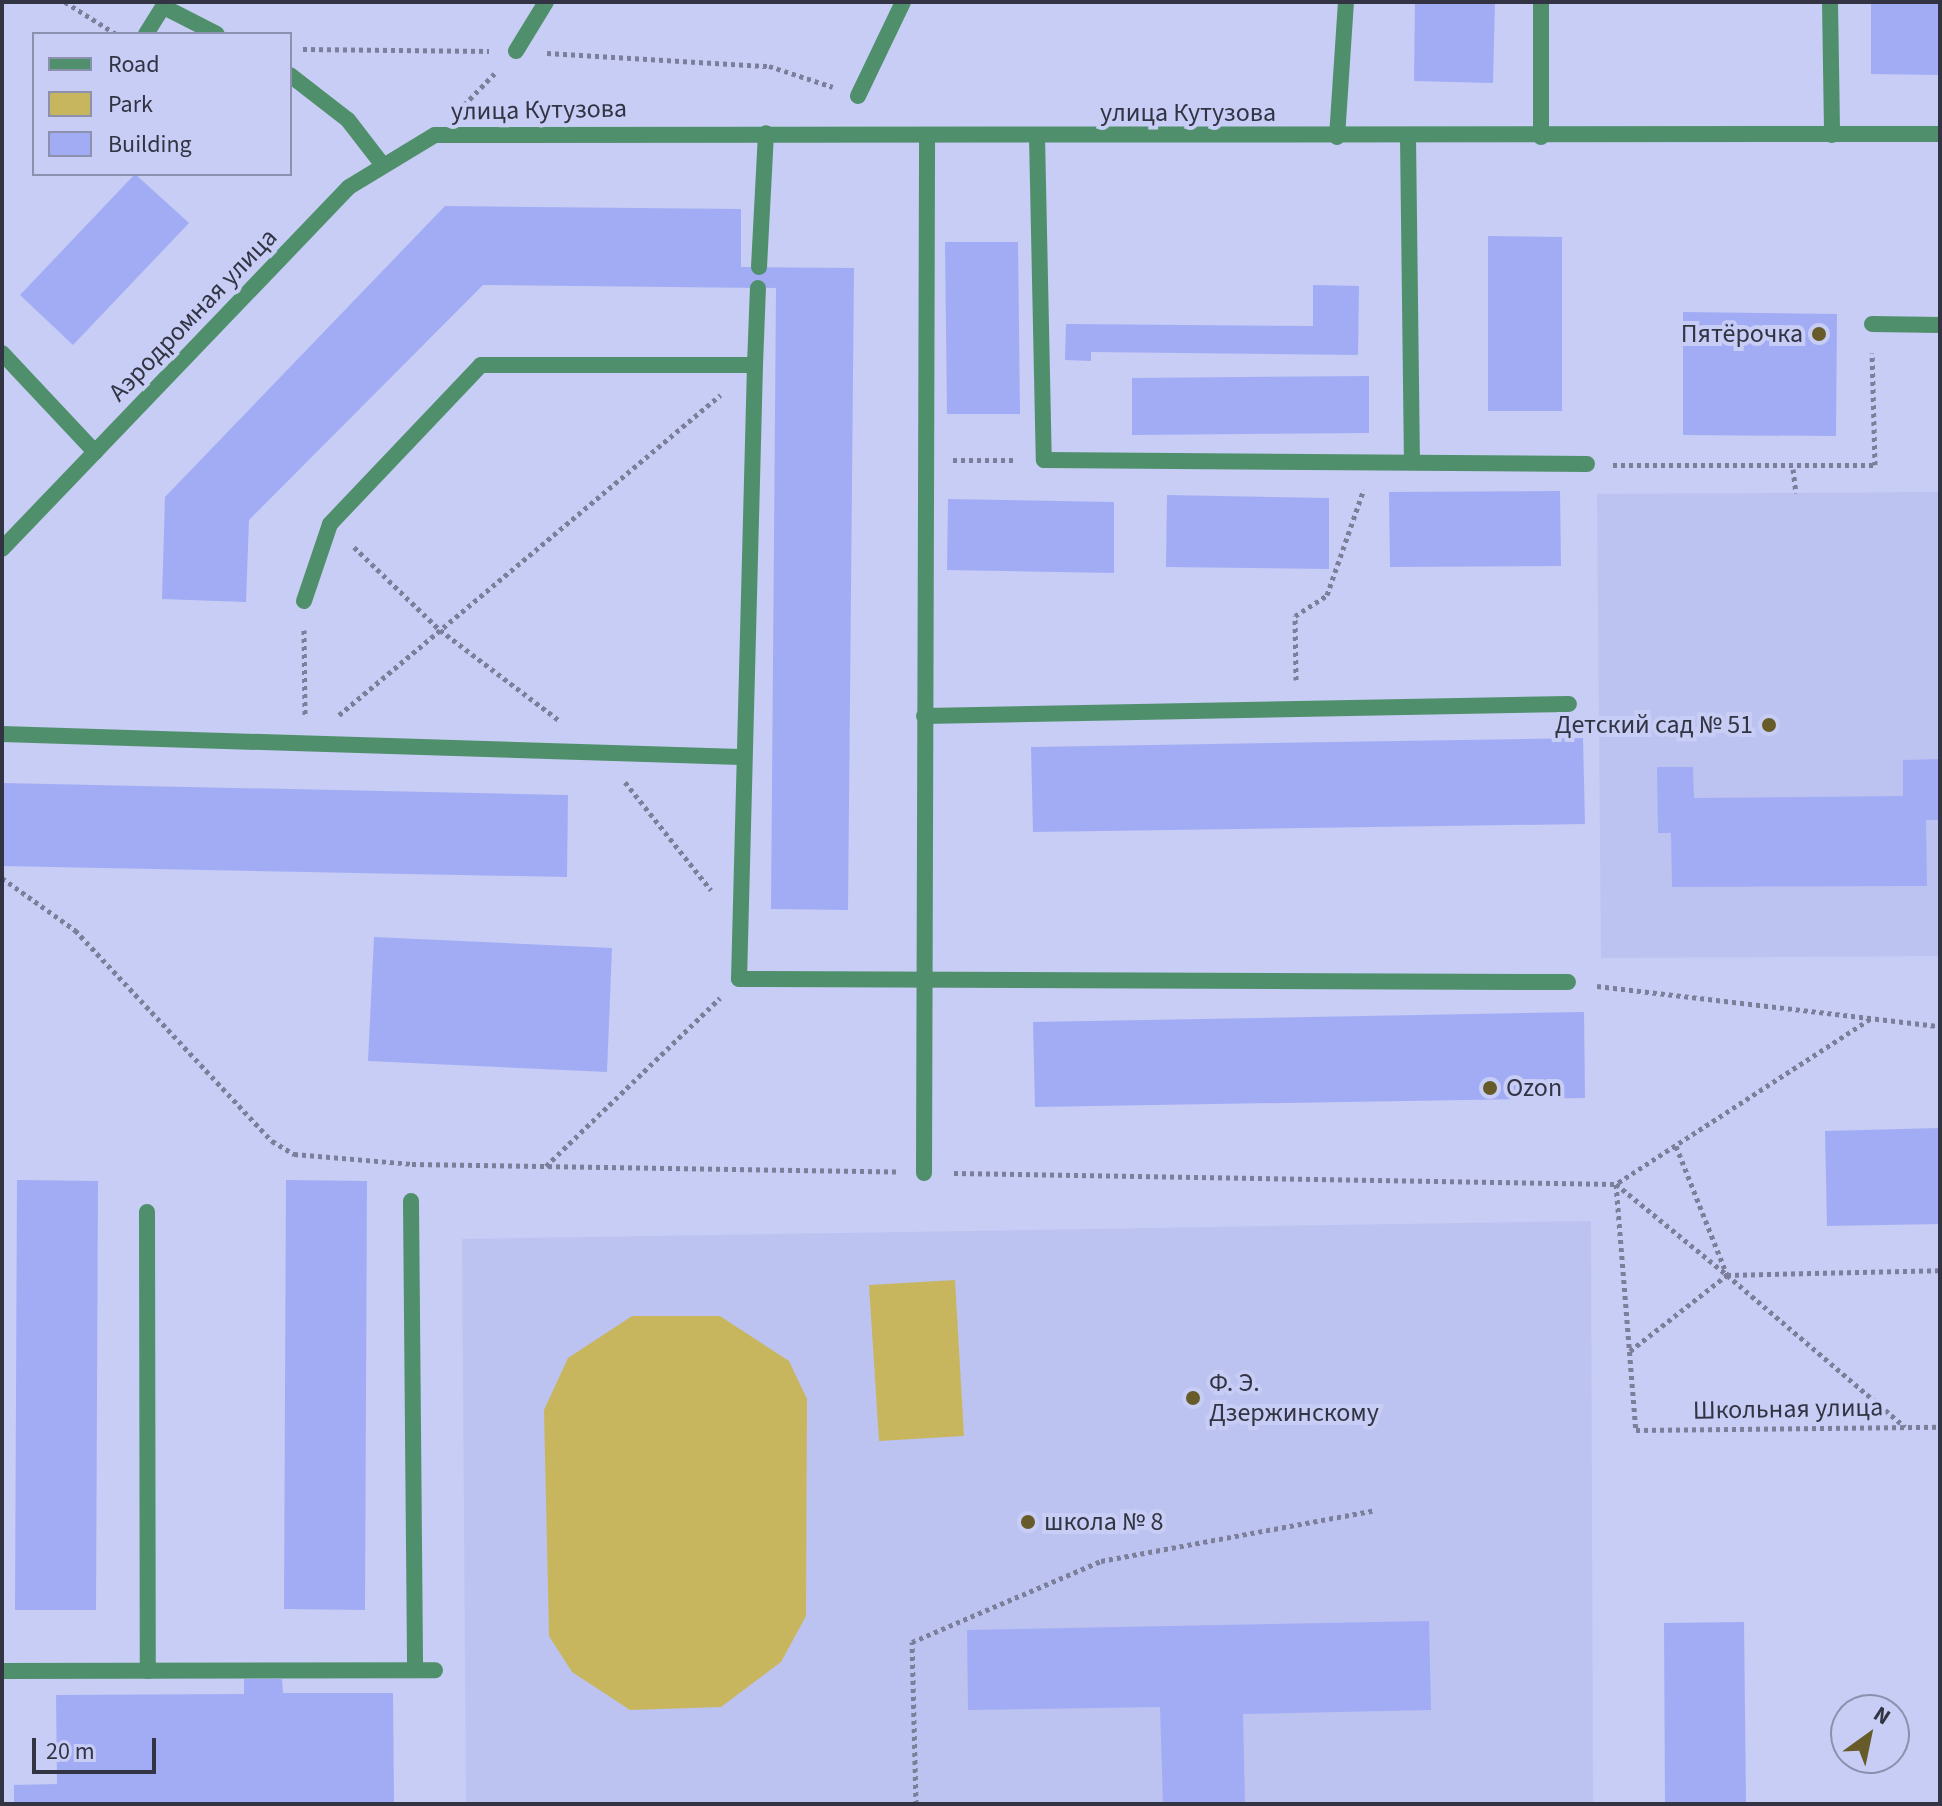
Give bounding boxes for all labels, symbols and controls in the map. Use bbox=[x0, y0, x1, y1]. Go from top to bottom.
legend bbox=[32, 32, 292, 176]
text: Road bbox=[108, 47, 160, 82]
text: Park bbox=[108, 87, 153, 122]
street label: улица Кутузова bbox=[451, 93, 627, 127]
street label: улица Кутузова bbox=[1100, 97, 1276, 129]
text: Building bbox=[108, 127, 192, 162]
street label: Аэродромная улица bbox=[102, 222, 284, 408]
place label: Пятёрочка bbox=[1681, 318, 1803, 350]
marker: Пятёрочка bbox=[1810, 325, 1828, 343]
place label: Детский сад № 51 bbox=[1555, 709, 1753, 741]
marker: Детский сад № 51 bbox=[1760, 716, 1778, 734]
place label: Ozon bbox=[1506, 1072, 1562, 1104]
marker: Ozon bbox=[1481, 1079, 1499, 1097]
place label: Ф. Э. Дзержинскому bbox=[1209, 1367, 1379, 1428]
marker: Ф. Э. Дзержинскому bbox=[1184, 1389, 1202, 1407]
street label: Школьная улица bbox=[1693, 1392, 1883, 1426]
place label: школа № 8 bbox=[1044, 1506, 1163, 1538]
marker: школа № 8 bbox=[1019, 1513, 1037, 1531]
north arrow bbox=[1830, 1694, 1910, 1774]
text: N bbox=[1867, 1698, 1897, 1733]
scale bar bbox=[36, 1722, 160, 1772]
text: 20 m bbox=[46, 1734, 95, 1769]

